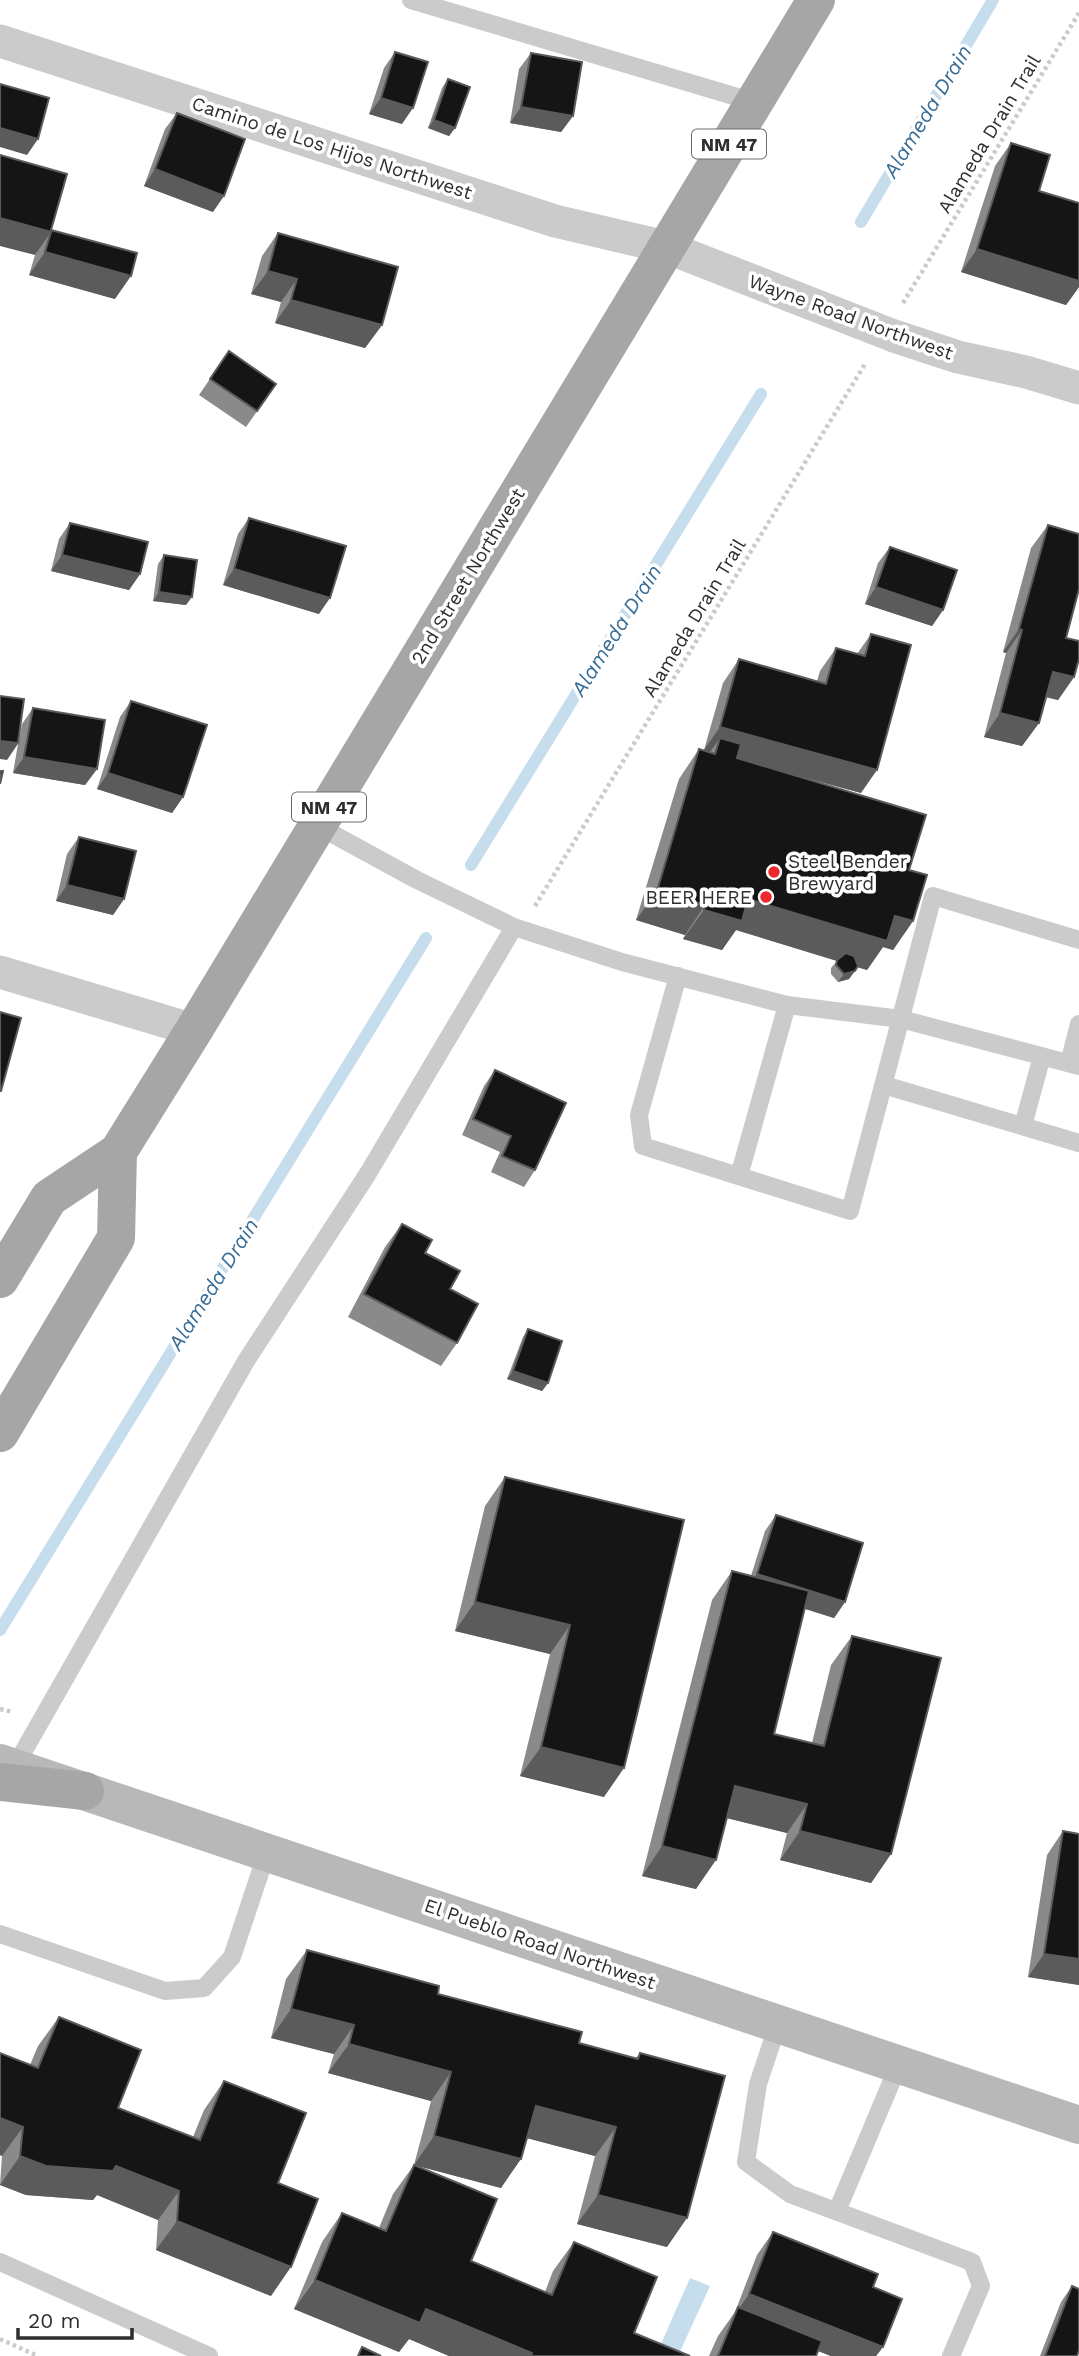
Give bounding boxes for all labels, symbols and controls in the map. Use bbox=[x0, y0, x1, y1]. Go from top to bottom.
water label: Alameda Drain bbox=[877, 40, 976, 183]
street label: Alameda Drain Trail bbox=[933, 50, 1046, 217]
street label: Camino de Los Hijos Northwest bbox=[189, 92, 475, 204]
road number: NM 47 bbox=[692, 130, 766, 159]
street label: Wayne Road Northwest bbox=[746, 269, 956, 365]
street label: 2nd Street Northwest bbox=[406, 484, 530, 668]
street label: Alameda Drain Trail bbox=[638, 534, 751, 701]
water label: Alameda Drain bbox=[565, 560, 666, 701]
road number: NM 47 bbox=[292, 792, 366, 822]
place label: Steel Bender Brewyard bbox=[788, 850, 908, 895]
marker: Steel Bender Brewyard bbox=[766, 864, 782, 880]
place label: BEER HERE bbox=[645, 886, 752, 909]
marker: BEER HERE bbox=[758, 889, 774, 905]
water label: Alameda Drain bbox=[162, 1214, 263, 1355]
street label: El Pueblo Road Northwest bbox=[421, 1894, 659, 1994]
scale bar bbox=[18, 2296, 131, 2340]
text: 20 m bbox=[28, 2308, 80, 2333]

